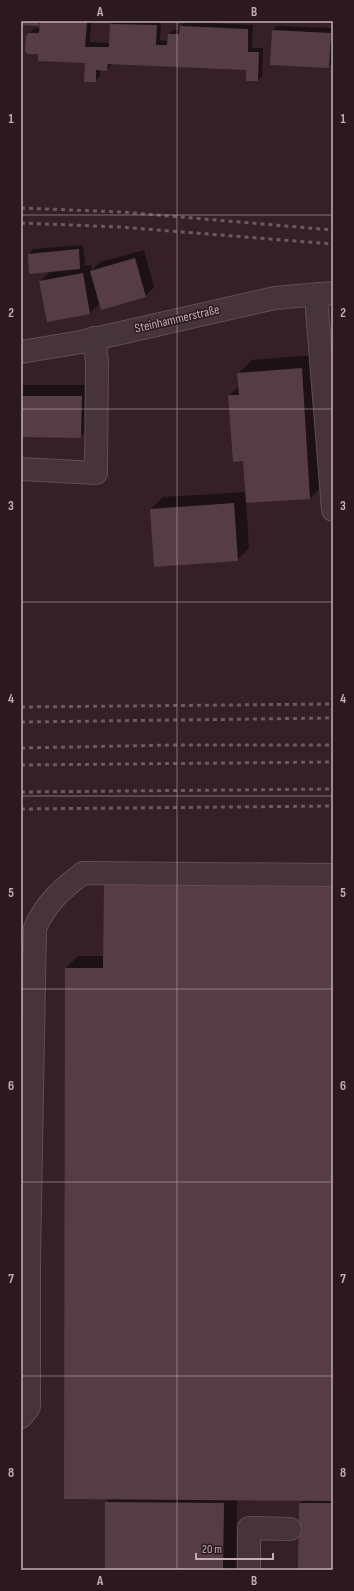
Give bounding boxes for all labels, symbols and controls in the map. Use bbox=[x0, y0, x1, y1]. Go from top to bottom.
text: A bbox=[96, 4, 104, 20]
text: B bbox=[251, 4, 257, 20]
text: 1 bbox=[8, 111, 14, 127]
text: 1 bbox=[340, 111, 346, 127]
street label: Steinhammerstraße bbox=[133, 301, 221, 337]
text: 2 bbox=[8, 305, 14, 321]
text: 2 bbox=[340, 305, 346, 321]
text: 3 bbox=[8, 498, 14, 514]
text: 3 bbox=[340, 498, 346, 514]
text: 4 bbox=[8, 691, 14, 707]
text: 4 bbox=[340, 691, 346, 707]
text: 5 bbox=[8, 885, 14, 901]
text: 5 bbox=[340, 885, 346, 901]
text: 6 bbox=[8, 1078, 14, 1094]
text: 6 bbox=[340, 1078, 346, 1094]
text: 7 bbox=[8, 1271, 14, 1287]
text: 7 bbox=[340, 1271, 346, 1287]
text: 8 bbox=[8, 1465, 14, 1481]
text: 8 bbox=[340, 1465, 346, 1481]
scale bar bbox=[196, 1535, 273, 1561]
text: 20 m bbox=[202, 1542, 222, 1557]
text: A bbox=[96, 1573, 104, 1589]
text: B bbox=[251, 1573, 257, 1589]

